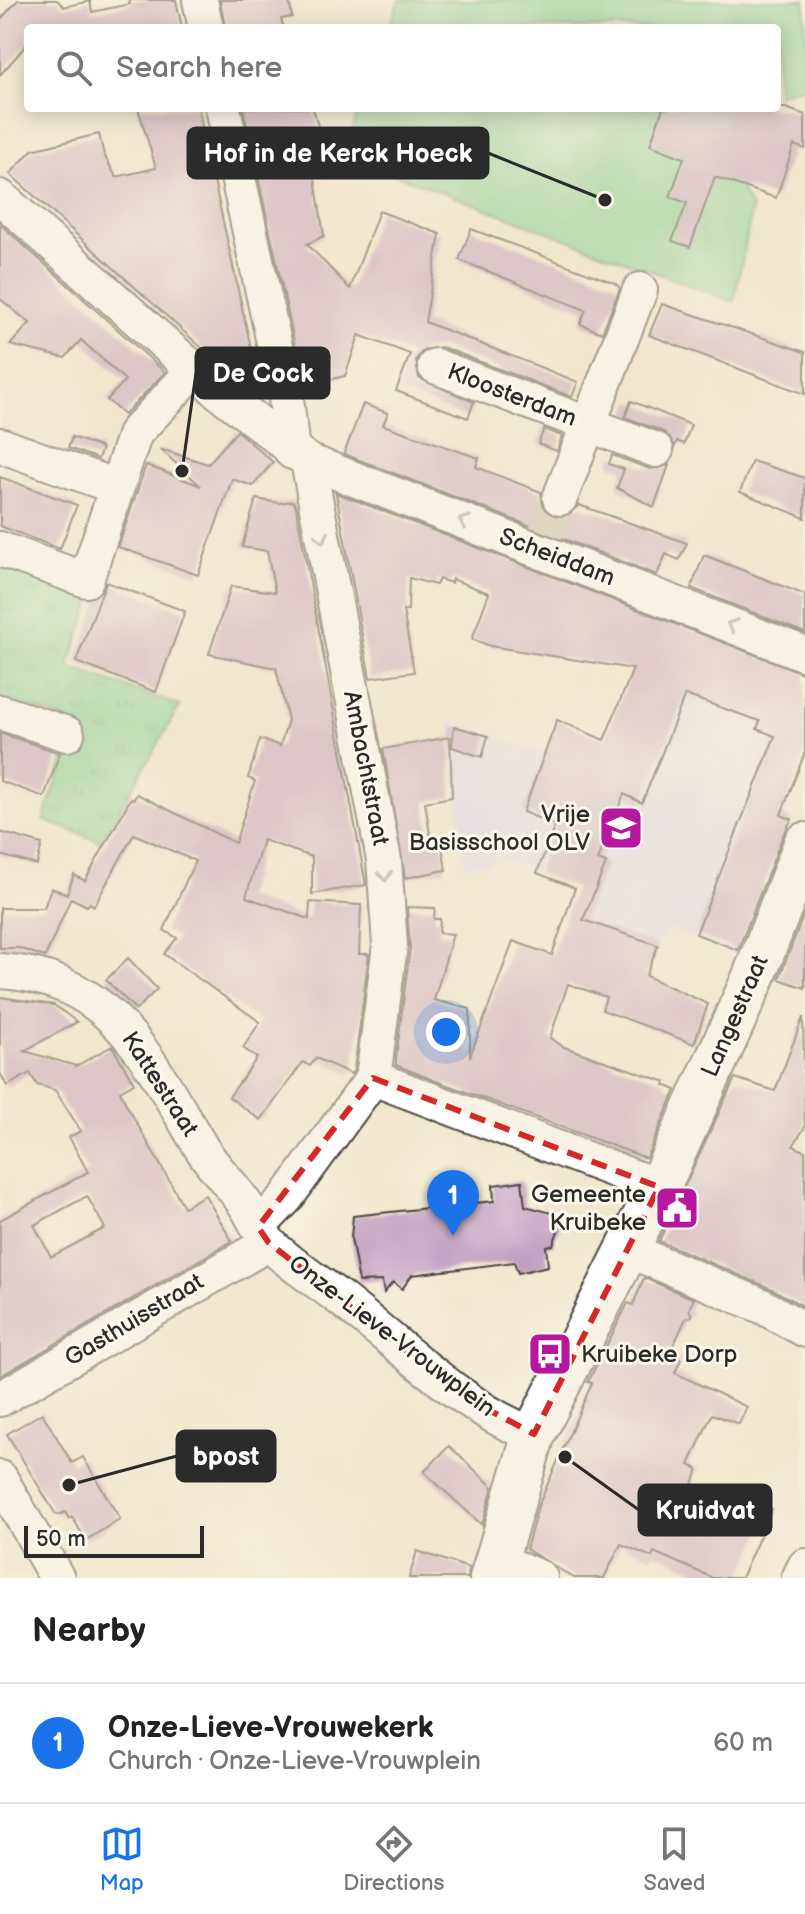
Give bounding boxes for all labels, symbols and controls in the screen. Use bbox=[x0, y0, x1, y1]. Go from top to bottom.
search box bbox=[24, 24, 781, 112]
icon: search bbox=[52, 46, 96, 90]
text: Search here bbox=[116, 50, 282, 86]
callout: Hof in de Kerck Hoeck bbox=[188, 128, 488, 178]
text: Hof in de Kerck Hoeck bbox=[204, 139, 473, 170]
callout: De Cock bbox=[196, 348, 329, 398]
street label: Kloosterdam bbox=[443, 357, 581, 433]
text: De Cock bbox=[212, 359, 314, 390]
one-way arrow bbox=[458, 514, 472, 531]
street label: Scheiddam bbox=[495, 522, 619, 592]
one-way arrow bbox=[313, 531, 330, 544]
one-way arrow bbox=[726, 618, 740, 635]
street label: Ambachtstraat bbox=[337, 688, 395, 848]
place label: Vrije Basisschool OLV bbox=[409, 800, 590, 857]
school or university icon: Vrije Basisschool OLV bbox=[597, 804, 645, 852]
one-way arrow bbox=[376, 870, 393, 883]
street label: Langestraat bbox=[695, 950, 775, 1081]
your location bbox=[426, 1012, 466, 1052]
street label: Kattestraat bbox=[115, 1026, 205, 1142]
pin: 1 bbox=[427, 1170, 479, 1236]
place label: Gemeente Kruibeke bbox=[531, 1180, 646, 1237]
public building icon: Gemeente Kruibeke bbox=[653, 1184, 701, 1232]
street label: Onze-Lieve-Vrouwplein bbox=[283, 1249, 501, 1423]
street label: Gasthuisstraat bbox=[59, 1267, 209, 1373]
bus stop icon: Kruibeke Dorp bbox=[526, 1330, 574, 1378]
place label: Kruibeke Dorp bbox=[581, 1340, 737, 1369]
callout: bpost bbox=[177, 1431, 275, 1481]
text: bpost bbox=[193, 1442, 260, 1473]
callout: Kruidvat bbox=[639, 1485, 771, 1535]
text: Kruidvat bbox=[655, 1496, 755, 1527]
scale bar bbox=[24, 1522, 204, 1558]
text: 50 m bbox=[36, 1526, 86, 1553]
text: Nearby bbox=[32, 1610, 146, 1651]
text: Onze-Lieve-Vrouwekerk bbox=[108, 1710, 434, 1746]
text: 1 bbox=[53, 1728, 63, 1759]
text: 60 m bbox=[713, 1728, 773, 1759]
text: Church · Onze-Lieve-Vrouwplein bbox=[108, 1746, 481, 1777]
tab: Map bbox=[100, 1822, 144, 1897]
tab: Directions bbox=[343, 1822, 444, 1897]
tab: Saved bbox=[644, 1822, 705, 1897]

